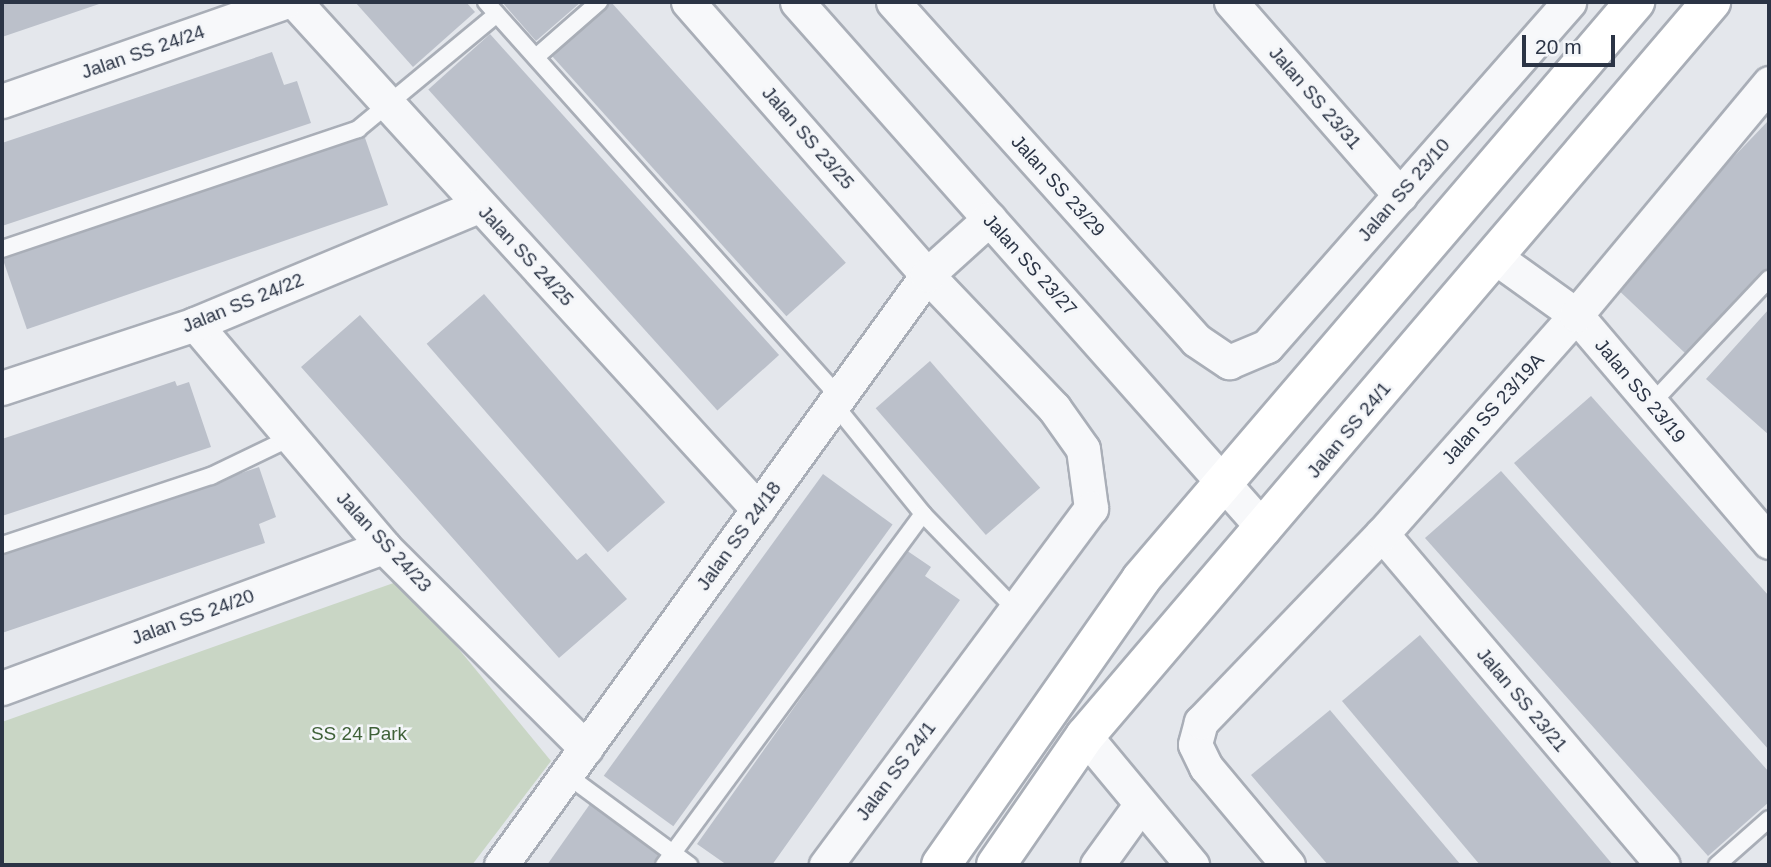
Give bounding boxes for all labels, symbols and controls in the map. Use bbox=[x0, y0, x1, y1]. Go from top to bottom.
street label: Jalan SS 24/24 bbox=[78, 20, 208, 84]
scale bar bbox=[1526, 21, 1619, 65]
text: 20 m bbox=[1535, 35, 1582, 58]
street label: Jalan SS 23/31 bbox=[1264, 42, 1366, 154]
street label: Jalan SS 23/25 bbox=[757, 82, 859, 194]
street label: Jalan SS 23/29 bbox=[1006, 130, 1110, 242]
street label: Jalan SS 23/10 bbox=[1353, 134, 1455, 246]
street label: Jalan SS 24/25 bbox=[474, 201, 578, 311]
street label: Jalan SS 23/27 bbox=[978, 209, 1082, 321]
street label: Jalan SS 24/22 bbox=[179, 268, 307, 338]
street label: Jalan SS 23/19 bbox=[1590, 334, 1690, 448]
street label: Jalan SS 23/19A bbox=[1437, 349, 1549, 469]
street label: Jalan SS 24/1 bbox=[1302, 377, 1396, 483]
street label: Jalan SS 24/18 bbox=[692, 477, 786, 595]
street label: Jalan SS 24/23 bbox=[332, 487, 436, 597]
street label: Jalan SS 24/20 bbox=[129, 584, 257, 650]
street label: Jalan SS 23/21 bbox=[1472, 643, 1572, 757]
street label: Jalan SS 24/1 bbox=[851, 717, 941, 825]
park label: SS 24 Park bbox=[311, 723, 407, 745]

